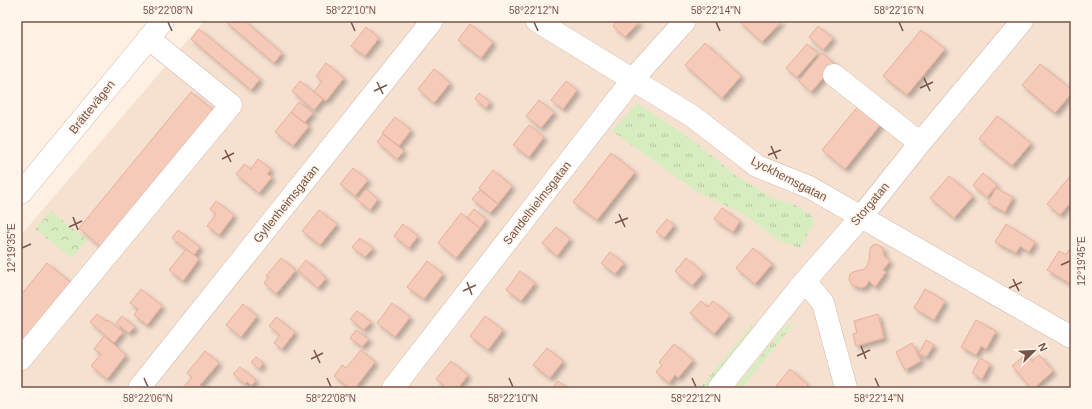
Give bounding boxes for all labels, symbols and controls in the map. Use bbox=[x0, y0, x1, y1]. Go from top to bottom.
text: 58°22'08"N bbox=[143, 5, 193, 16]
text: 58°22'10"N bbox=[326, 5, 376, 16]
text: 58°22'12"N bbox=[509, 5, 559, 16]
text: 58°22'14"N bbox=[691, 5, 741, 16]
text: 58°22'16"N bbox=[874, 5, 924, 16]
street label: Brättevägen bbox=[66, 77, 118, 137]
street label: Lyckhemsgatan bbox=[749, 154, 829, 204]
street label: Sandelhielmsgatan bbox=[500, 158, 574, 248]
street label: Gyllenheimsgatan bbox=[250, 162, 322, 246]
street label: Storgatan bbox=[848, 180, 892, 228]
text: 12°19'35"E bbox=[6, 223, 17, 273]
text: 12°19'45"E bbox=[1076, 236, 1087, 286]
north arrow bbox=[1014, 331, 1054, 371]
text: N bbox=[1036, 341, 1050, 353]
text: 58°22'06"N bbox=[123, 393, 173, 404]
text: 58°22'08"N bbox=[306, 393, 356, 404]
text: 58°22'10"N bbox=[488, 393, 538, 404]
text: 58°22'12"N bbox=[671, 393, 721, 404]
text: 58°22'14"N bbox=[854, 393, 904, 404]

